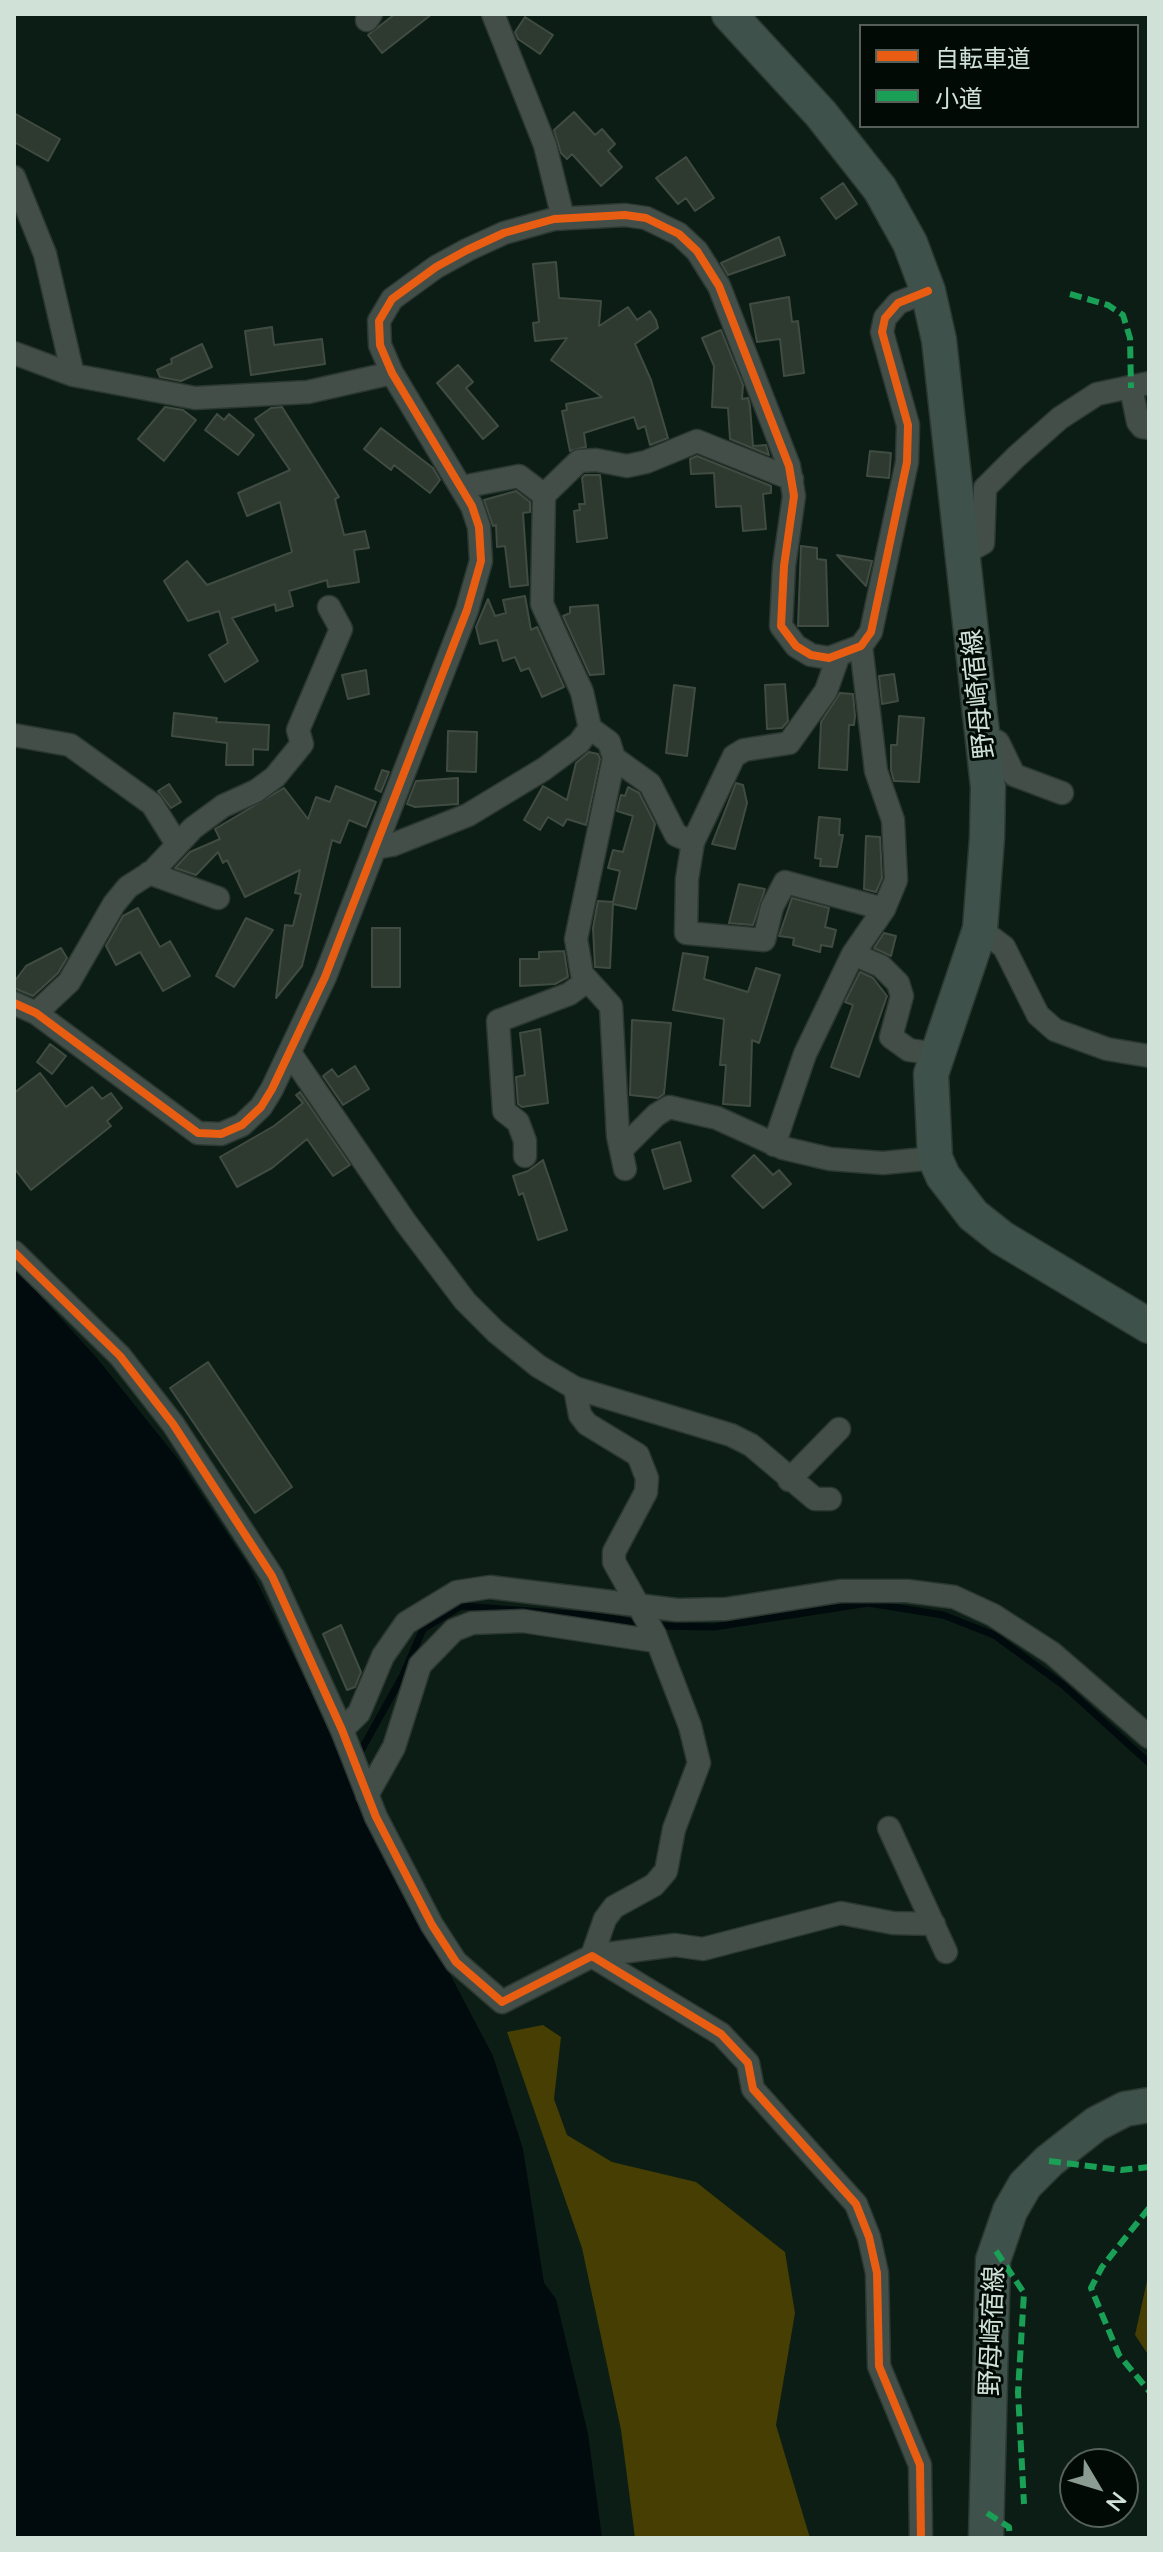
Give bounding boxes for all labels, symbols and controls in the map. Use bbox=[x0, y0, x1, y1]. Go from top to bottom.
legend bbox=[859, 24, 1139, 128]
text: 自転車道 bbox=[935, 43, 1031, 72]
text: 小道 bbox=[935, 83, 983, 112]
street label: 野母崎宿線 bbox=[956, 628, 1000, 760]
street label: 野母崎宿線 bbox=[974, 2265, 1010, 2397]
north arrow bbox=[1059, 2448, 1139, 2528]
text: N bbox=[1101, 2487, 1133, 2517]

